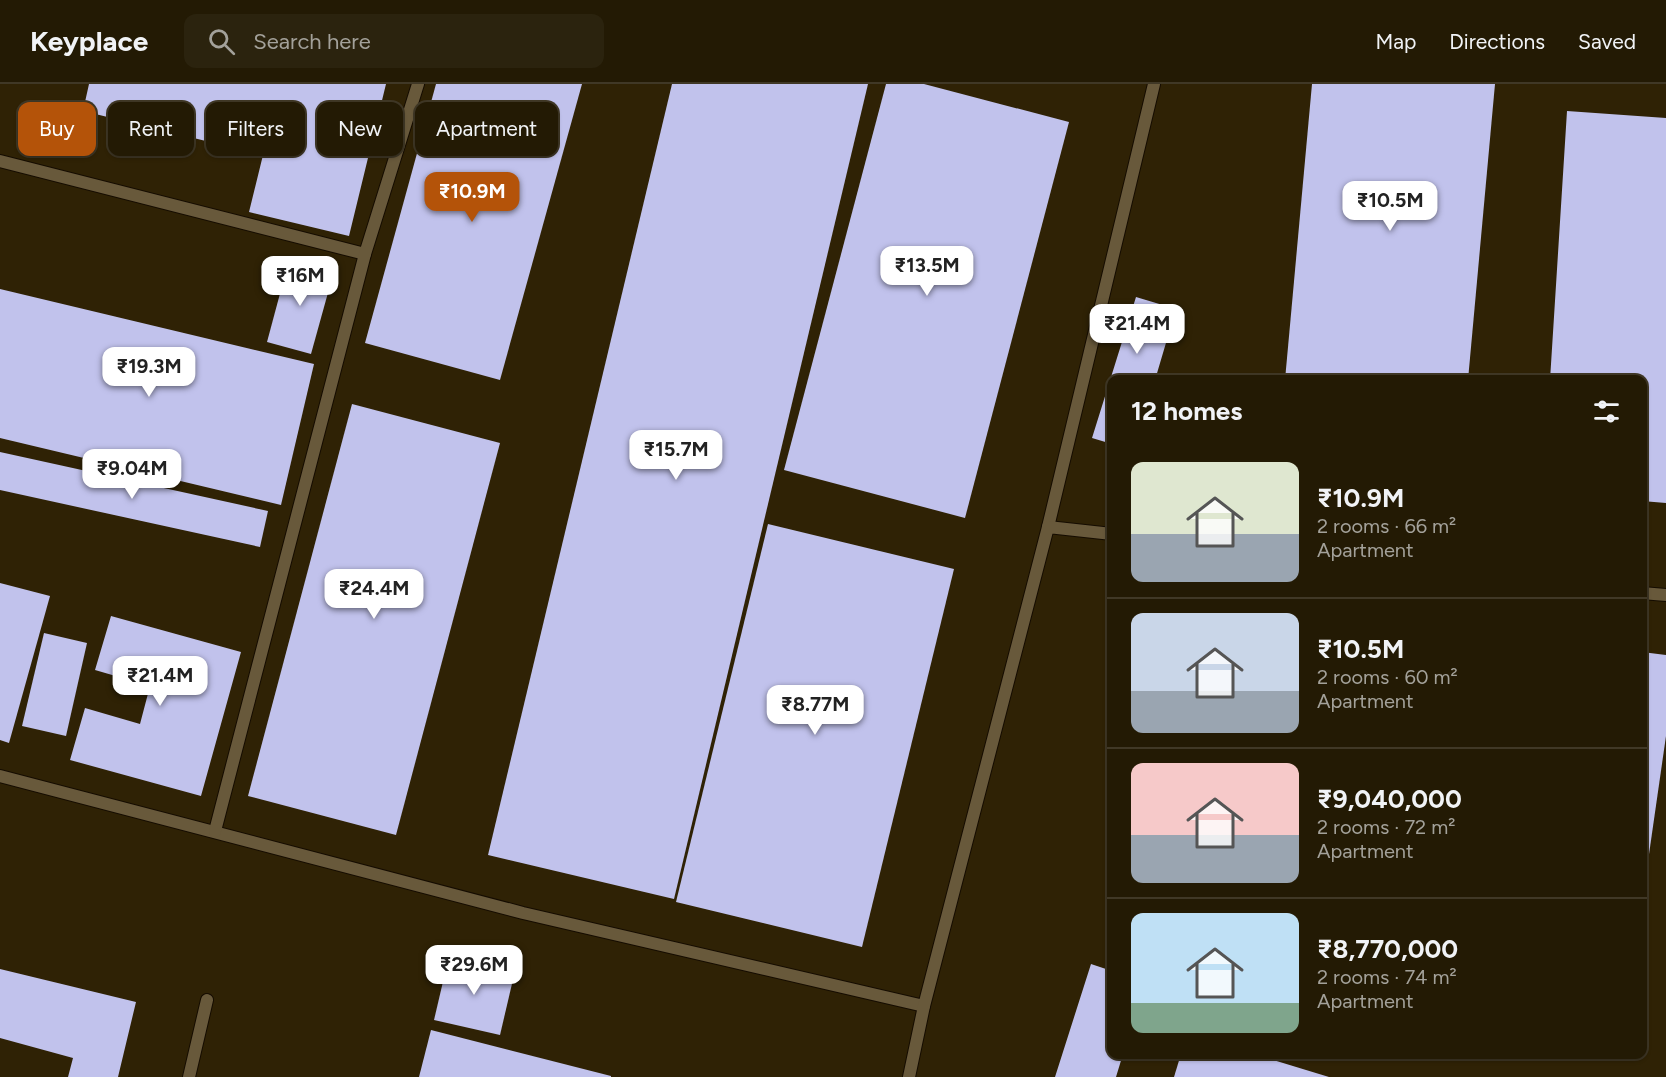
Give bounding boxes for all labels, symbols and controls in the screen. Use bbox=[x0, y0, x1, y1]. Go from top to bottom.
search box bbox=[184, 14, 604, 68]
text: Keyplace bbox=[30, 24, 148, 58]
icon: search bbox=[205, 25, 238, 58]
text: Search here bbox=[253, 28, 371, 55]
text: Map bbox=[1375, 29, 1416, 54]
text: Directions bbox=[1449, 29, 1545, 54]
text: Saved bbox=[1578, 29, 1636, 54]
chip: Buy bbox=[18, 102, 96, 156]
chip: Rent bbox=[108, 102, 194, 156]
chip: Filters bbox=[206, 102, 305, 156]
chip: New bbox=[317, 102, 403, 156]
chip: Apartment bbox=[415, 102, 558, 156]
pin: ₹10.9M bbox=[423, 172, 521, 223]
text: ₹10.9M bbox=[438, 179, 506, 203]
pin: ₹10.5M bbox=[1341, 181, 1439, 232]
text: ₹10.5M bbox=[1356, 188, 1424, 212]
pin: ₹13.5M bbox=[878, 246, 976, 297]
text: ₹13.5M bbox=[894, 253, 960, 277]
pin: ₹16M bbox=[264, 256, 336, 307]
text: ₹16M bbox=[275, 263, 325, 287]
pin: ₹21.4M bbox=[1088, 304, 1186, 355]
text: ₹21.4M bbox=[1104, 311, 1170, 335]
pin: ₹19.3M bbox=[100, 347, 198, 398]
text: ₹19.3M bbox=[116, 354, 182, 378]
text: 12 homes bbox=[1131, 395, 1242, 427]
icon: filters bbox=[1590, 395, 1623, 428]
pin: ₹15.7M bbox=[627, 430, 725, 481]
text: ₹15.7M bbox=[643, 437, 709, 461]
pin: ₹9.04M bbox=[83, 449, 181, 500]
text: ₹9.04M bbox=[96, 456, 168, 480]
text: ₹10.9M bbox=[1317, 482, 1404, 514]
icon: home bbox=[1179, 486, 1251, 558]
text: 2 rooms · 66 m² bbox=[1317, 514, 1456, 538]
text: Apartment bbox=[1317, 538, 1414, 562]
pin: ₹24.4M bbox=[325, 569, 423, 620]
text: ₹24.4M bbox=[339, 576, 410, 600]
text: ₹10.5M bbox=[1317, 633, 1404, 665]
icon: home bbox=[1179, 637, 1251, 709]
pin: ₹21.4M bbox=[111, 656, 209, 707]
text: ₹21.4M bbox=[127, 663, 193, 687]
text: 2 rooms · 60 m² bbox=[1317, 665, 1458, 689]
pin: ₹8.77M bbox=[766, 685, 864, 736]
text: Apartment bbox=[1317, 689, 1414, 713]
text: ₹8.77M bbox=[781, 692, 849, 716]
text: ₹9,040,000 bbox=[1317, 783, 1462, 815]
icon: home bbox=[1179, 787, 1251, 859]
text: 2 rooms · 72 m² bbox=[1317, 815, 1455, 839]
text: Apartment bbox=[1317, 839, 1414, 863]
text: ₹8,770,000 bbox=[1317, 933, 1458, 965]
icon: home bbox=[1179, 937, 1251, 1009]
pin: ₹29.6M bbox=[425, 945, 523, 996]
text: ₹29.6M bbox=[440, 952, 508, 976]
text: 2 rooms · 74 m² bbox=[1317, 965, 1457, 989]
text: Apartment bbox=[1317, 989, 1414, 1013]

